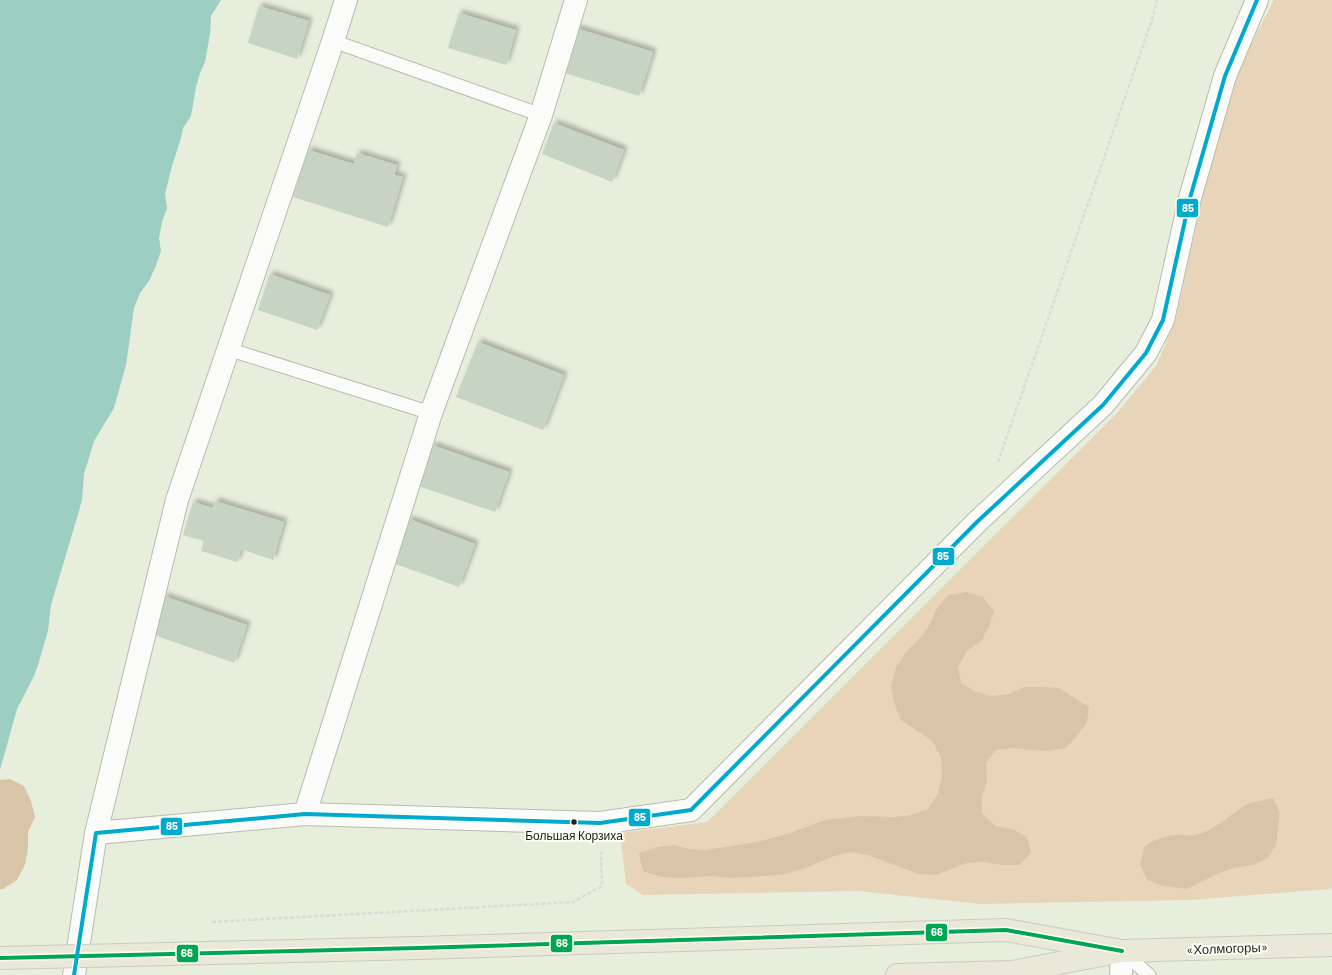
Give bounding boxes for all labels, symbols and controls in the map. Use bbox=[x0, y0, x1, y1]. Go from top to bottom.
line badge: 85 bbox=[1176, 198, 1199, 218]
text: 85 bbox=[1182, 201, 1194, 214]
line badge: 85 bbox=[932, 547, 955, 566]
text: 85 bbox=[937, 549, 949, 562]
line badge: 85 bbox=[628, 808, 651, 827]
text: 85 bbox=[634, 810, 646, 823]
line badge: 85 bbox=[160, 817, 183, 836]
marker: Большая Корзиха bbox=[569, 817, 579, 827]
text: 85 bbox=[166, 819, 178, 832]
place label: Большая Корзиха bbox=[525, 828, 623, 843]
line badge: 66 bbox=[925, 923, 948, 942]
text: 66 bbox=[931, 925, 943, 938]
line badge: 66 bbox=[550, 934, 573, 953]
text: 66 bbox=[556, 936, 568, 949]
street label: «Холмогоры» bbox=[1186, 939, 1268, 957]
line badge: 66 bbox=[176, 944, 199, 963]
text: 66 bbox=[181, 946, 193, 959]

